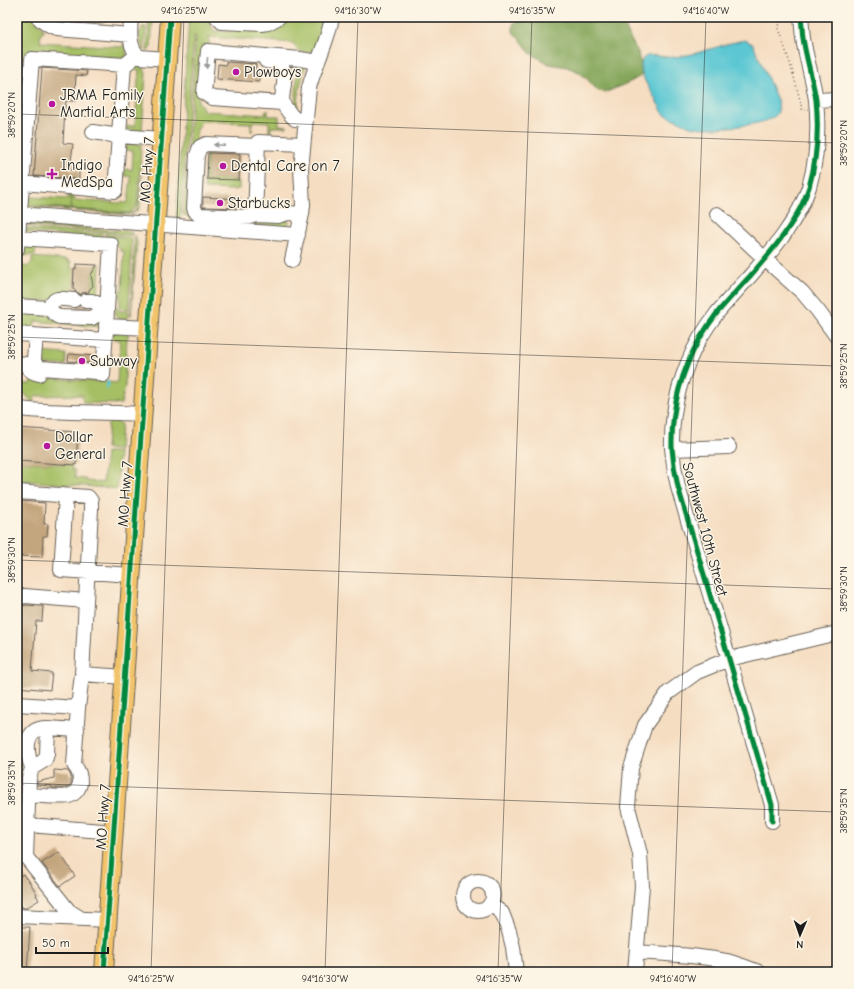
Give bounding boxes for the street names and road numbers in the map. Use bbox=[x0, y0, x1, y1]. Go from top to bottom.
street label: MO Hwy 7 bbox=[136, 137, 158, 203]
street label: Southwest 10th Street bbox=[678, 460, 732, 599]
street label: MO Hwy 7 bbox=[114, 461, 136, 527]
street label: MO Hwy 7 bbox=[92, 784, 114, 850]

